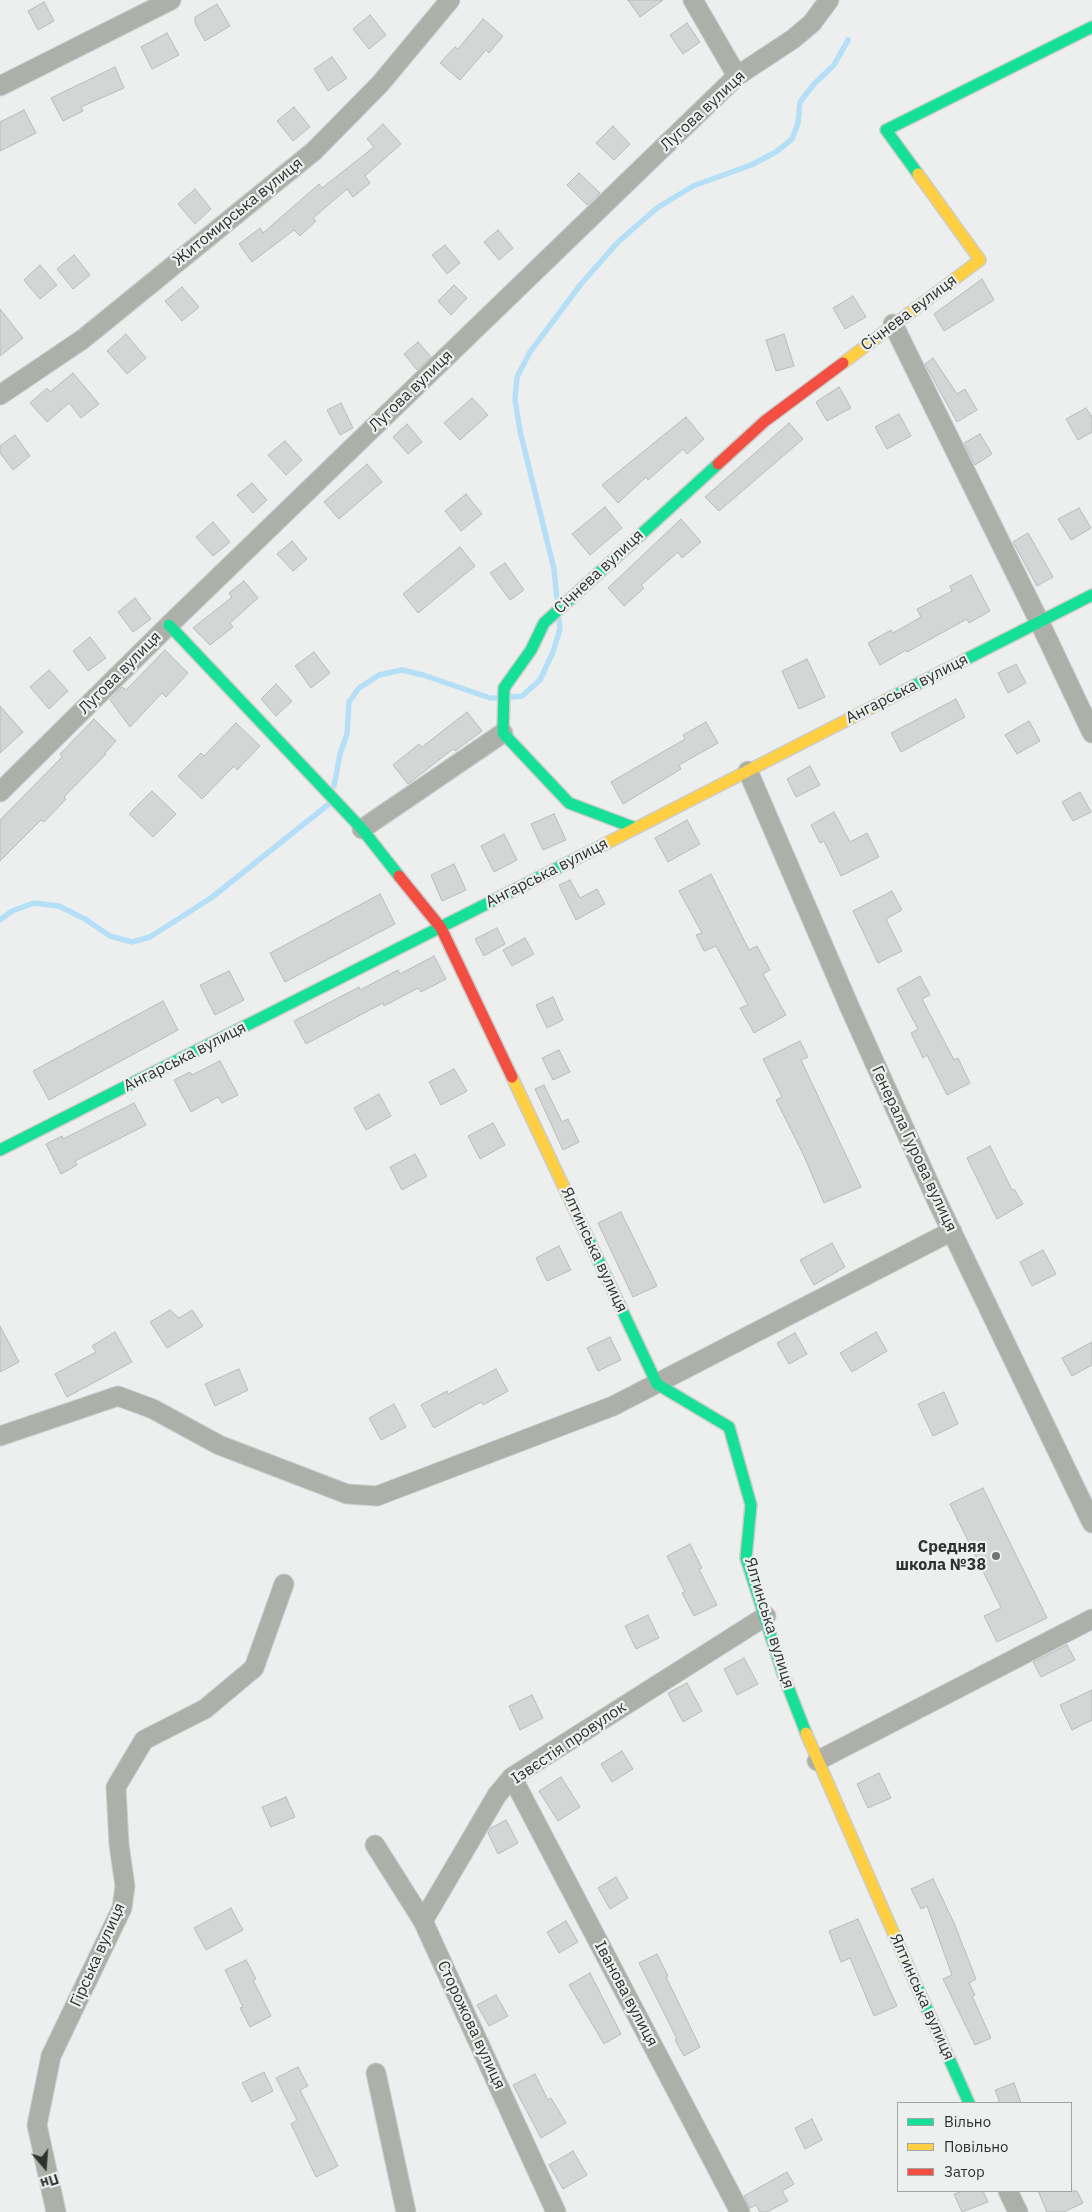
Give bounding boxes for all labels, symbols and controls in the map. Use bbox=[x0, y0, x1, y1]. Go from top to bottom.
street label: Лугова вулиця bbox=[657, 67, 749, 155]
street label: Житомирська вулиця bbox=[169, 154, 307, 270]
street label: Січнева вулиця bbox=[857, 271, 961, 355]
street label: Лугова вулиця bbox=[365, 346, 457, 436]
street label: Січнева вулиця bbox=[550, 526, 648, 618]
street label: Лугова вулиця bbox=[75, 628, 165, 718]
street label: Ангарська вулиця bbox=[843, 650, 971, 728]
street label: Ангарська вулиця bbox=[483, 834, 611, 912]
street label: Ангарська вулиця bbox=[121, 1018, 249, 1096]
street label: Генерала Гурова вулиця bbox=[867, 1063, 961, 1235]
street label: Ялтинська вулиця bbox=[557, 1184, 631, 1316]
place label: Средняя школа №38 bbox=[896, 1537, 986, 1575]
marker: Средняя школа №38 bbox=[990, 1550, 1002, 1562]
street label: Ялтинська вулиця bbox=[740, 1555, 798, 1691]
street label: Ізвєстія провулок bbox=[508, 1698, 630, 1788]
street label: Гірська вулиця bbox=[67, 1900, 129, 2010]
street label: Ялтинська вулиця bbox=[886, 1931, 958, 2063]
street label: Іванова вулиця bbox=[590, 1938, 662, 2050]
street label: Сторожова вулиця bbox=[433, 1958, 509, 2092]
legend bbox=[897, 2102, 1072, 2192]
text: Вільно bbox=[944, 2112, 991, 2131]
text: Повільно bbox=[944, 2137, 1008, 2156]
north arrow bbox=[20, 2142, 70, 2192]
text: Затор bbox=[944, 2162, 985, 2181]
text: Пн bbox=[38, 2170, 61, 2193]

